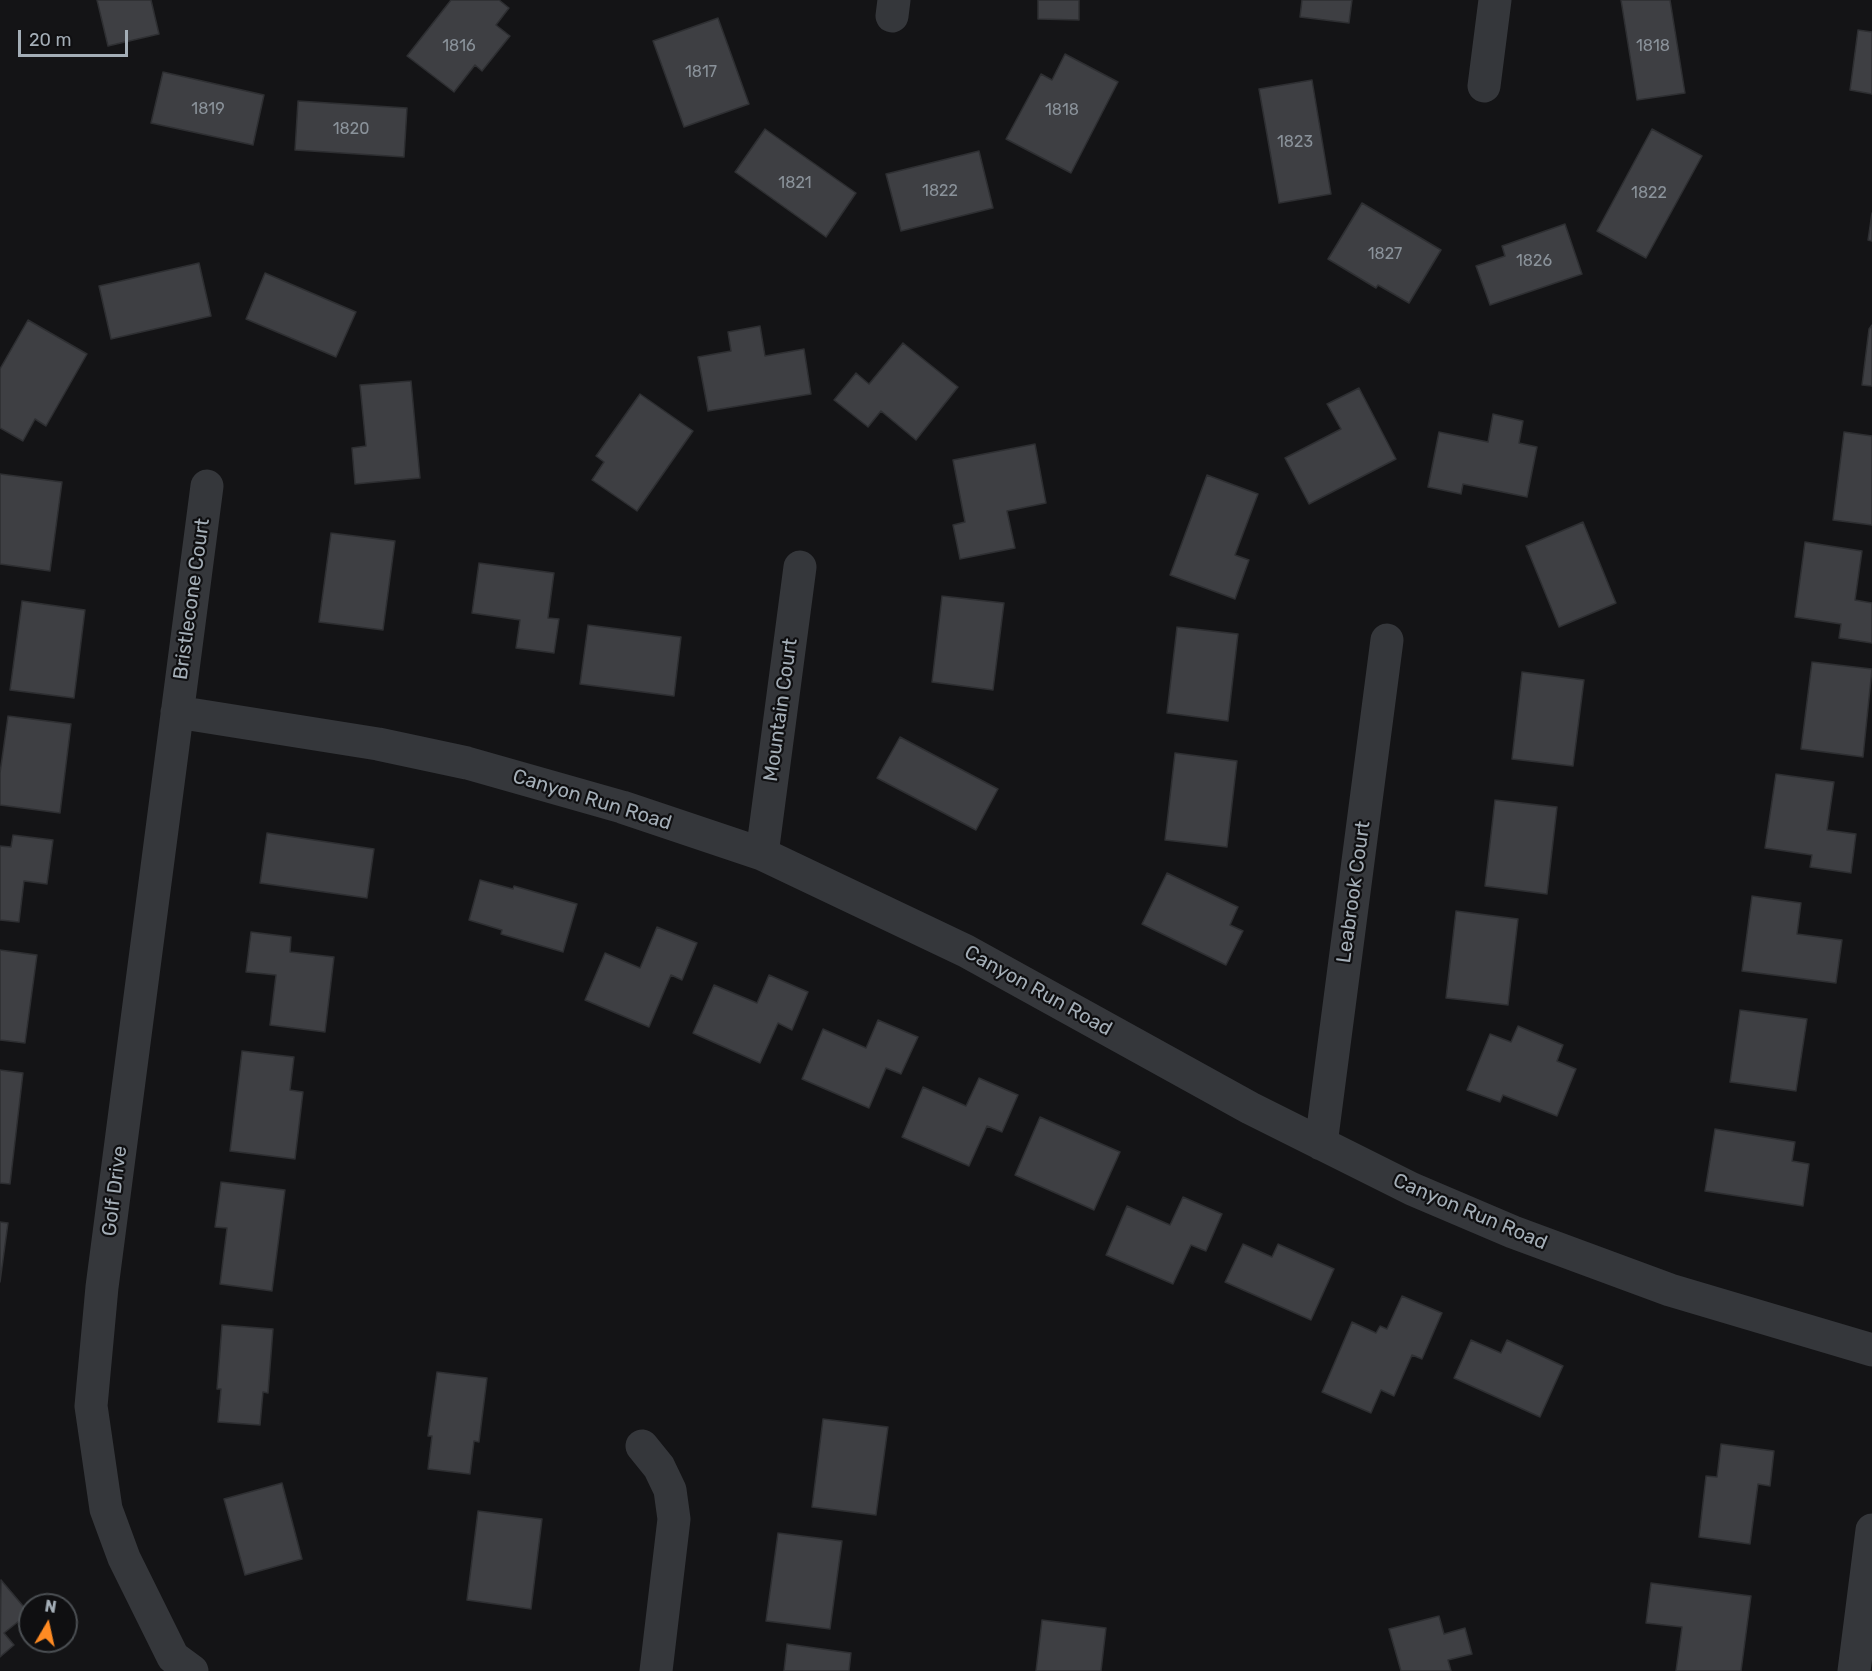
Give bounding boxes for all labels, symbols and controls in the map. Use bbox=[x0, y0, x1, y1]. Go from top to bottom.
scale bar bbox=[21, 18, 130, 56]
text: 20 m bbox=[29, 29, 71, 51]
house number: 1816 bbox=[442, 36, 476, 56]
house number: 1818 bbox=[1636, 36, 1670, 56]
house number: 1817 bbox=[685, 62, 717, 82]
house number: 1819 bbox=[191, 99, 225, 119]
house number: 1818 bbox=[1045, 100, 1079, 120]
house number: 1820 bbox=[333, 119, 369, 139]
house number: 1823 bbox=[1277, 132, 1313, 152]
house number: 1821 bbox=[778, 173, 812, 193]
house number: 1822 bbox=[922, 181, 958, 201]
house number: 1822 bbox=[1631, 183, 1667, 203]
house number: 1827 bbox=[1368, 244, 1402, 264]
house number: 1826 bbox=[1516, 251, 1552, 271]
street label: Bristlecone Court bbox=[169, 517, 215, 681]
street label: Mountain Court bbox=[759, 637, 803, 783]
street label: Canyon Run Road bbox=[510, 764, 674, 836]
street label: Leabrook Court bbox=[1332, 820, 1376, 964]
street label: Canyon Run Road bbox=[960, 941, 1116, 1041]
street label: Golf Drive bbox=[98, 1145, 132, 1237]
street label: Canyon Run Road bbox=[1389, 1169, 1551, 1255]
north arrow bbox=[18, 1593, 78, 1653]
text: N bbox=[43, 1596, 58, 1617]

